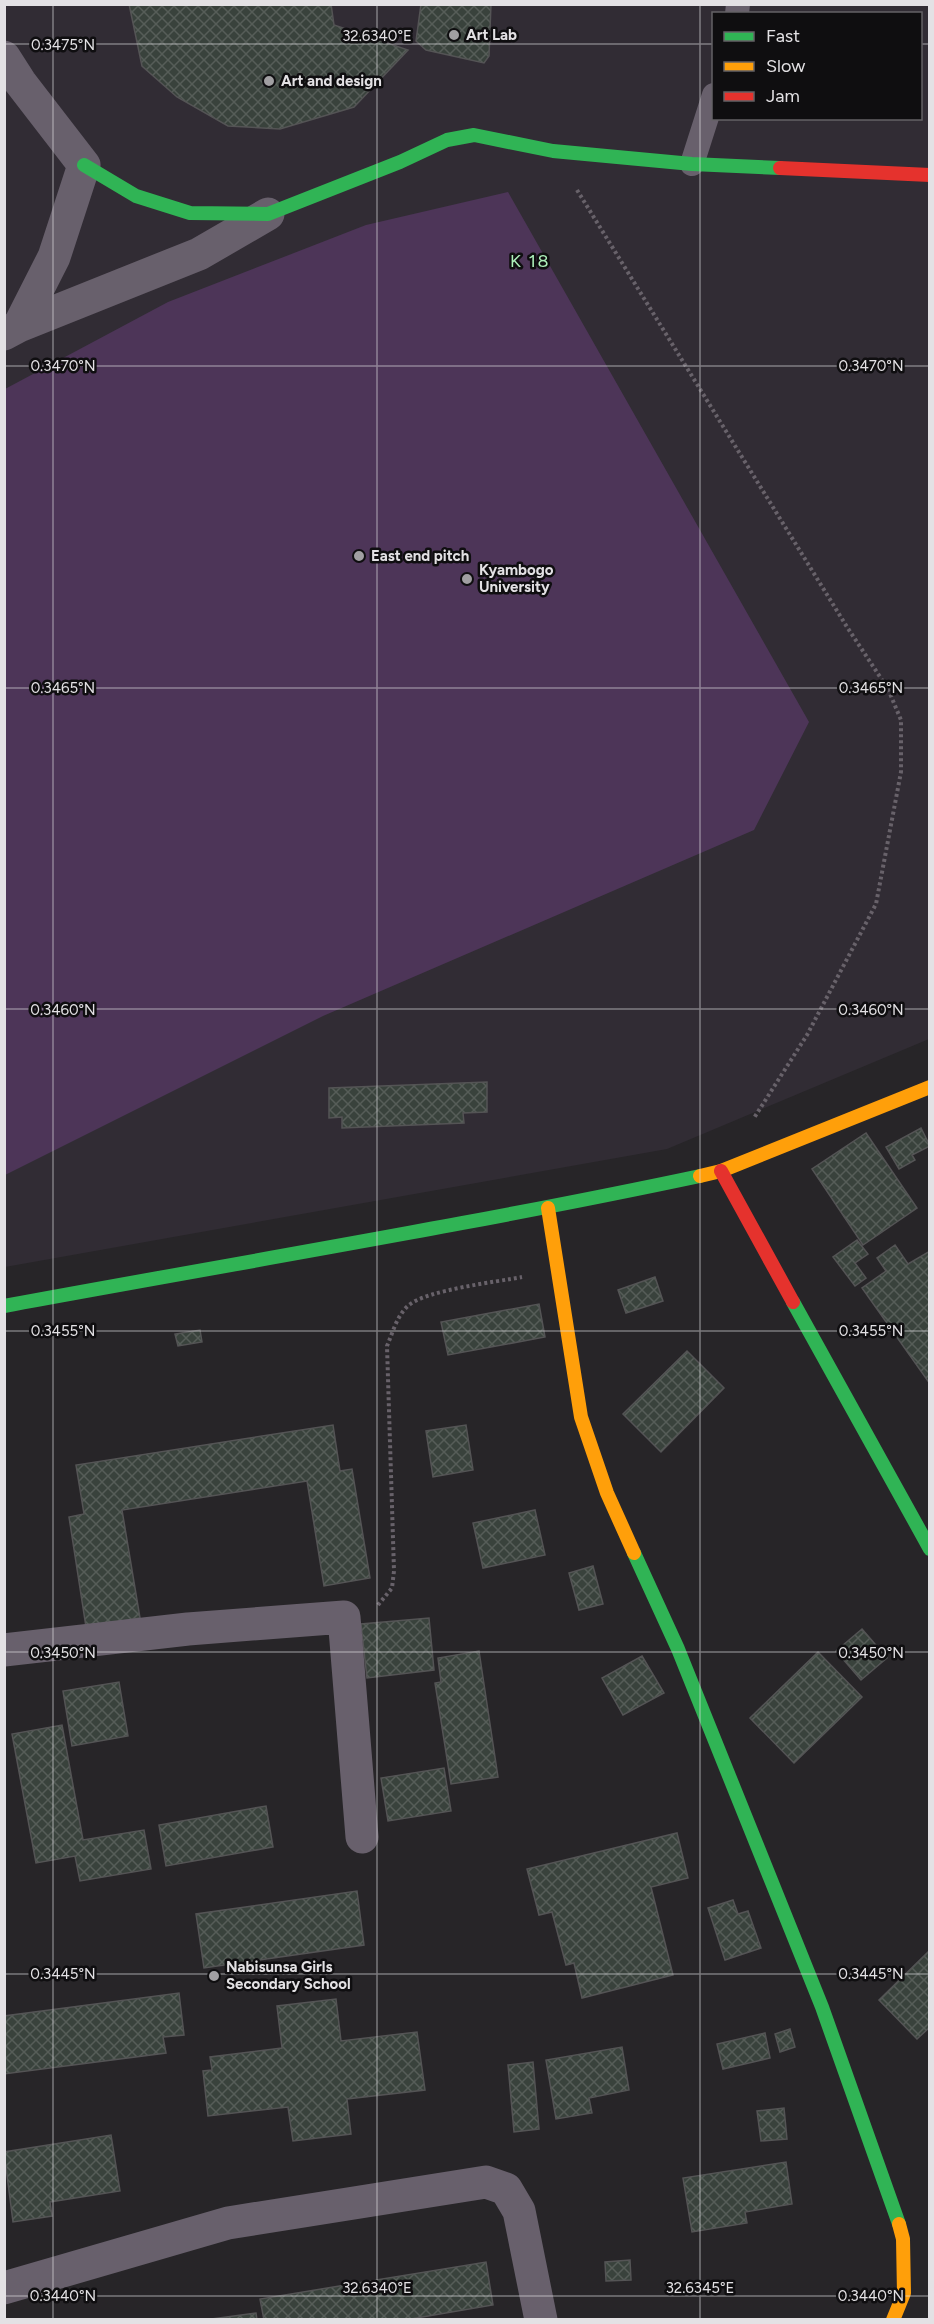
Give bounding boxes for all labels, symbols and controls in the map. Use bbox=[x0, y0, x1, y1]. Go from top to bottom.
legend bbox=[712, 12, 922, 120]
text: Fast bbox=[766, 25, 800, 47]
place label: Art Lab bbox=[466, 26, 517, 44]
text: 32.6340°E bbox=[342, 27, 412, 45]
marker: Art Lab bbox=[447, 28, 461, 42]
text: 0.3475°N bbox=[31, 36, 95, 54]
text: Slow bbox=[766, 55, 805, 77]
place label: Art and design bbox=[281, 72, 382, 90]
marker: Art and design bbox=[262, 74, 276, 88]
text: Jam bbox=[766, 85, 800, 107]
district label: K 18 bbox=[510, 250, 550, 272]
text: 0.3470°N bbox=[30, 357, 96, 375]
text: 0.3470°N bbox=[838, 357, 904, 375]
place label: East end pitch bbox=[371, 547, 469, 565]
marker: East end pitch bbox=[352, 549, 366, 563]
place label: Kyambogo University bbox=[479, 561, 554, 596]
marker: Kyambogo University bbox=[460, 572, 474, 586]
text: 0.3465°N bbox=[31, 679, 95, 697]
text: 0.3465°N bbox=[839, 679, 903, 697]
text: 0.3460°N bbox=[30, 1001, 96, 1019]
text: 0.3460°N bbox=[838, 1001, 904, 1019]
text: 0.3455°N bbox=[31, 1322, 95, 1340]
text: 0.3455°N bbox=[839, 1322, 903, 1340]
text: 0.3450°N bbox=[30, 1644, 96, 1662]
text: 0.3450°N bbox=[838, 1644, 904, 1662]
place label: Nabisunsa Girls Secondary School bbox=[226, 1958, 351, 1993]
text: 0.3445°N bbox=[30, 1965, 96, 1983]
text: 0.3445°N bbox=[838, 1965, 904, 1983]
marker: Nabisunsa Girls Secondary School bbox=[207, 1969, 221, 1983]
text: 32.6340°E bbox=[342, 2279, 412, 2297]
text: 32.6345°E bbox=[666, 2279, 734, 2297]
text: 0.3440°N bbox=[30, 2287, 96, 2305]
text: 0.3440°N bbox=[838, 2287, 904, 2305]

